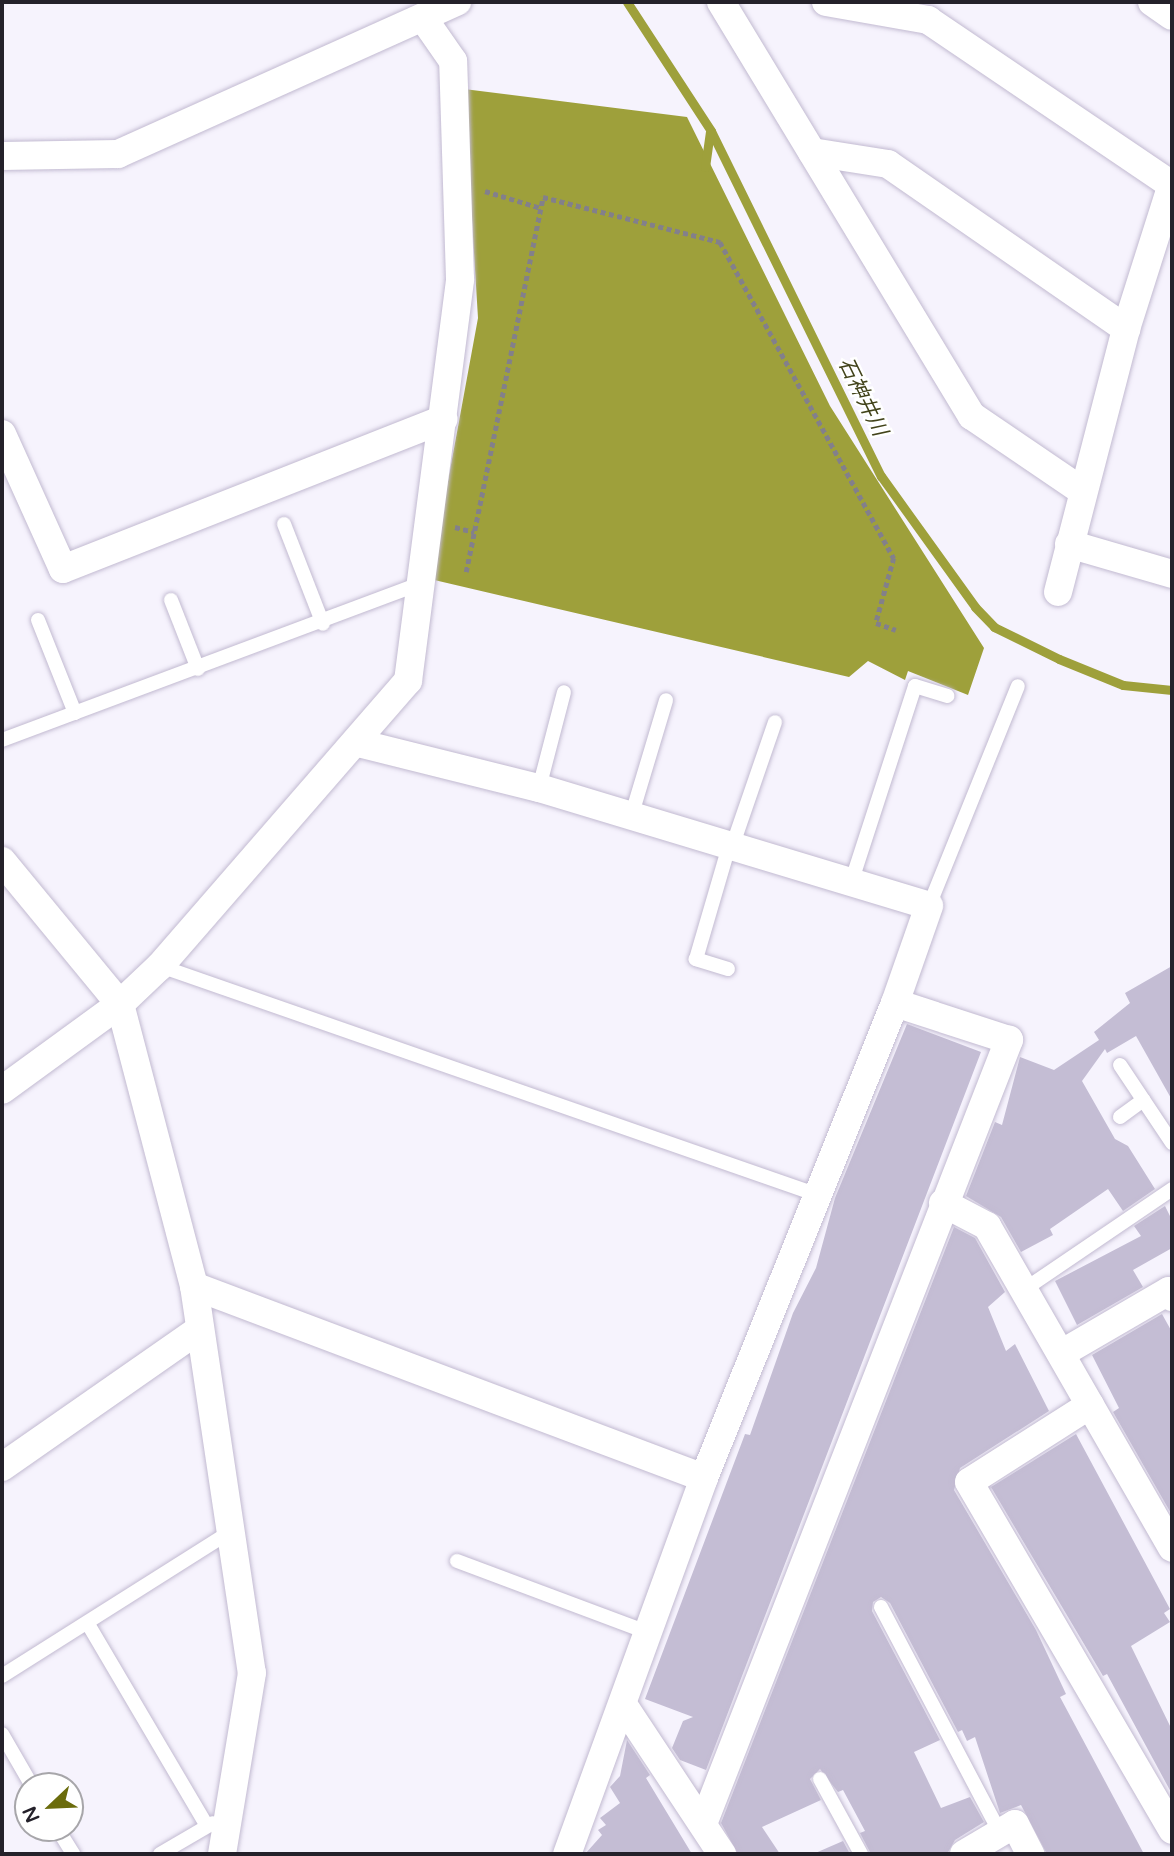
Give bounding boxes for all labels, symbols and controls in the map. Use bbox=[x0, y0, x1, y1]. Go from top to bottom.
water label: 石神井川 bbox=[832, 354, 892, 440]
north arrow bbox=[14, 1772, 84, 1842]
text: N bbox=[18, 1803, 45, 1826]

